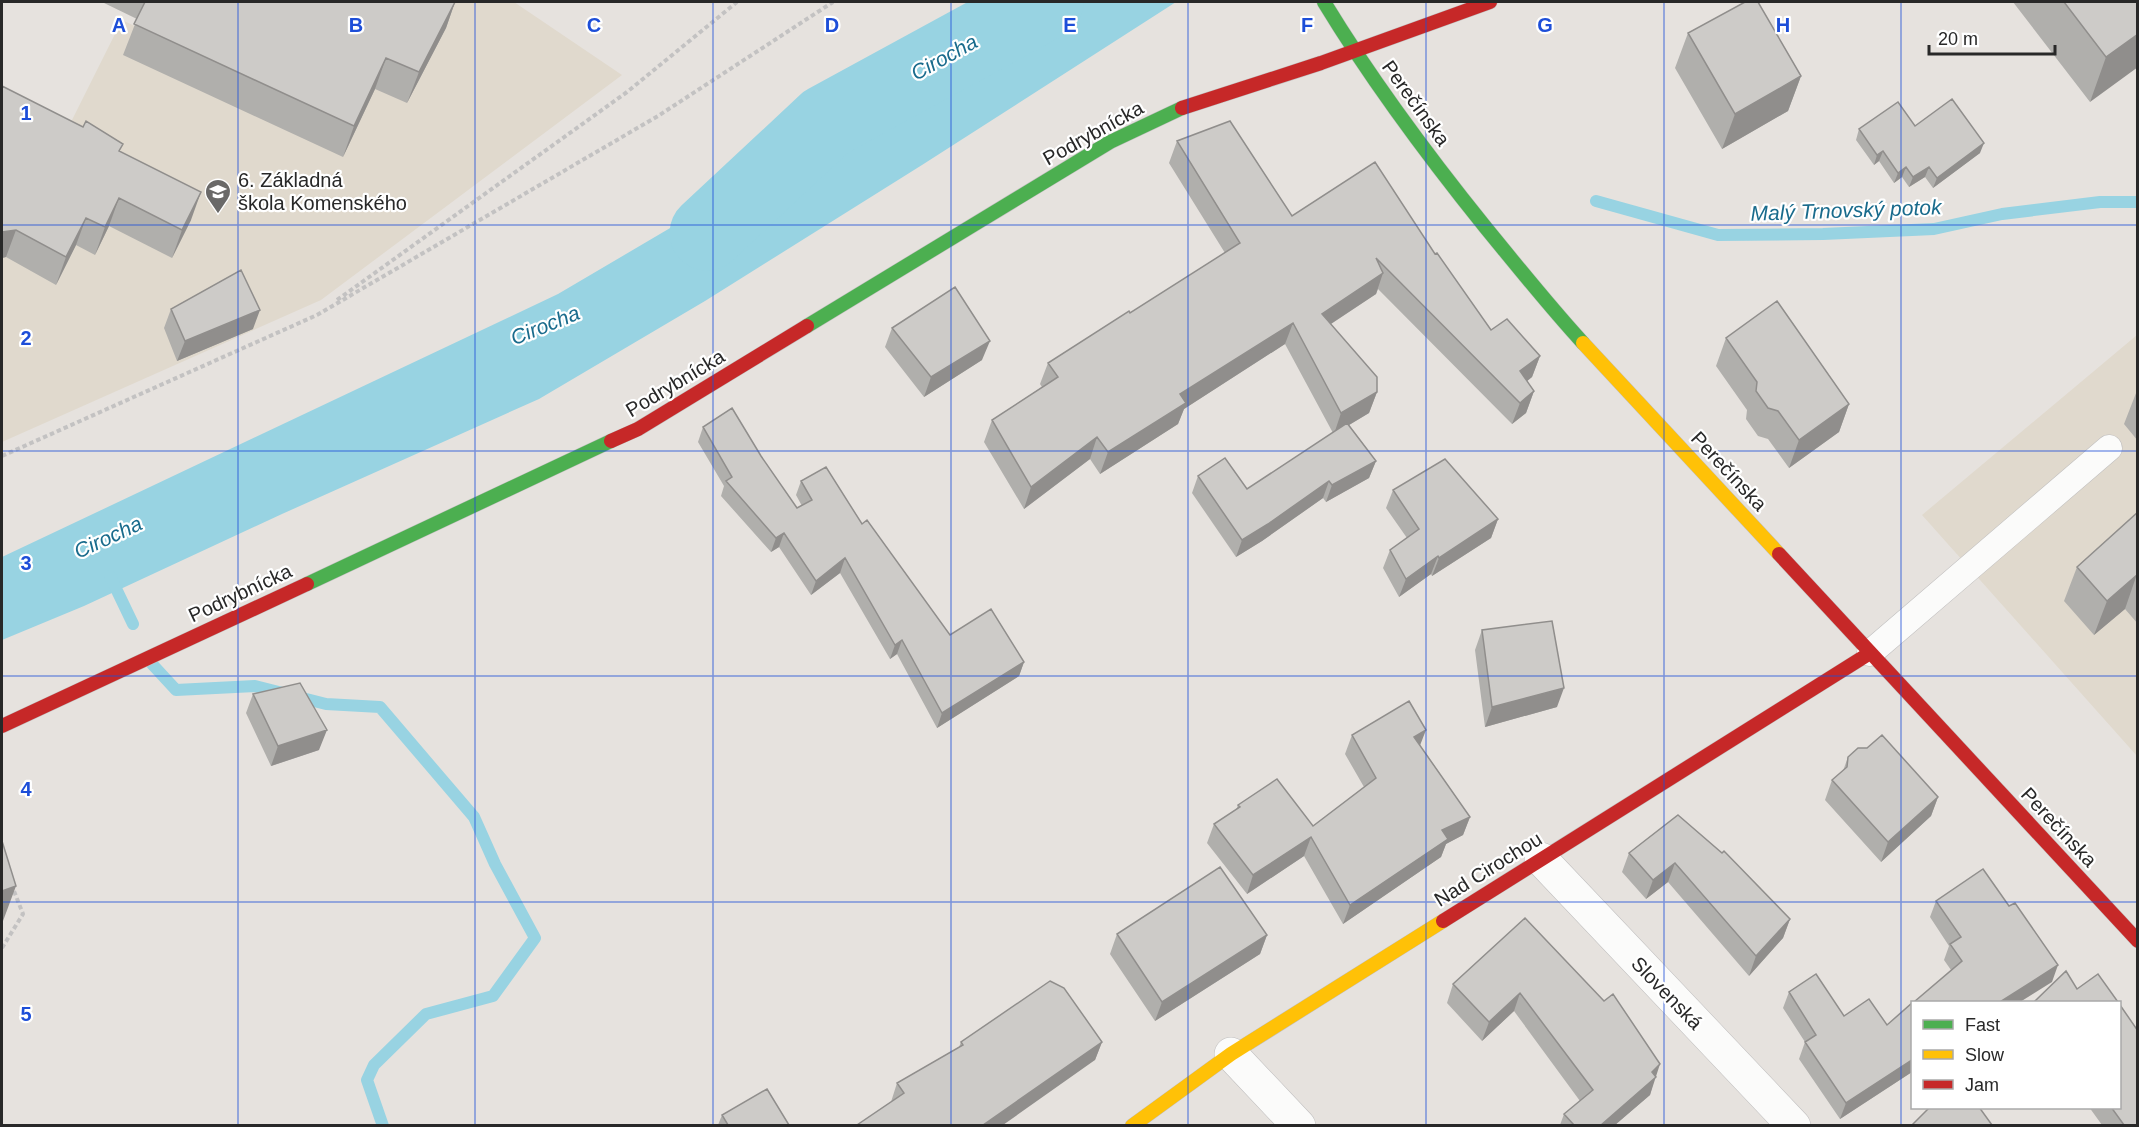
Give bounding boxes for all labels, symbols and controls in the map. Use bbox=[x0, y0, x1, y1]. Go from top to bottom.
text: A bbox=[112, 14, 126, 36]
text: B bbox=[349, 14, 363, 36]
text: C bbox=[587, 14, 601, 36]
text: D bbox=[825, 14, 839, 36]
text: E bbox=[1063, 14, 1077, 36]
text: F bbox=[1301, 14, 1313, 36]
text: G bbox=[1537, 14, 1553, 36]
text: H bbox=[1776, 14, 1790, 36]
scale bar bbox=[1929, 18, 2055, 56]
water label: Cirocha bbox=[907, 29, 981, 85]
text: 20 m bbox=[1938, 29, 1978, 49]
street label: Perečínska bbox=[1378, 56, 1455, 151]
street label: Podrybnícka bbox=[1039, 96, 1148, 170]
text: 1 bbox=[20, 102, 32, 124]
place label: 6. Základná škola Komenského bbox=[238, 169, 407, 214]
school or university icon: 6. Základná škola Komenského bbox=[203, 177, 233, 215]
water label: Malý Trnovský potok bbox=[1750, 195, 1943, 225]
water label: Cirocha bbox=[507, 301, 583, 349]
text: 2 bbox=[20, 327, 32, 349]
street label: Podrybnícka bbox=[622, 344, 729, 421]
street label: Perečínska bbox=[1687, 427, 1772, 516]
water label: Cirocha bbox=[70, 511, 146, 563]
text: 3 bbox=[20, 552, 32, 574]
street label: Podrybnícka bbox=[185, 559, 296, 626]
text: 4 bbox=[20, 778, 32, 800]
street label: Perečínska bbox=[2017, 783, 2102, 872]
street label: Nad Cirochou bbox=[1430, 827, 1546, 911]
street label: Slovenská bbox=[1627, 952, 1708, 1034]
legend bbox=[1911, 1001, 2121, 1109]
text: 5 bbox=[20, 1003, 32, 1025]
text: Fast bbox=[1965, 1015, 2000, 1035]
text: Slow bbox=[1965, 1045, 2005, 1065]
text: Jam bbox=[1965, 1075, 1999, 1095]

